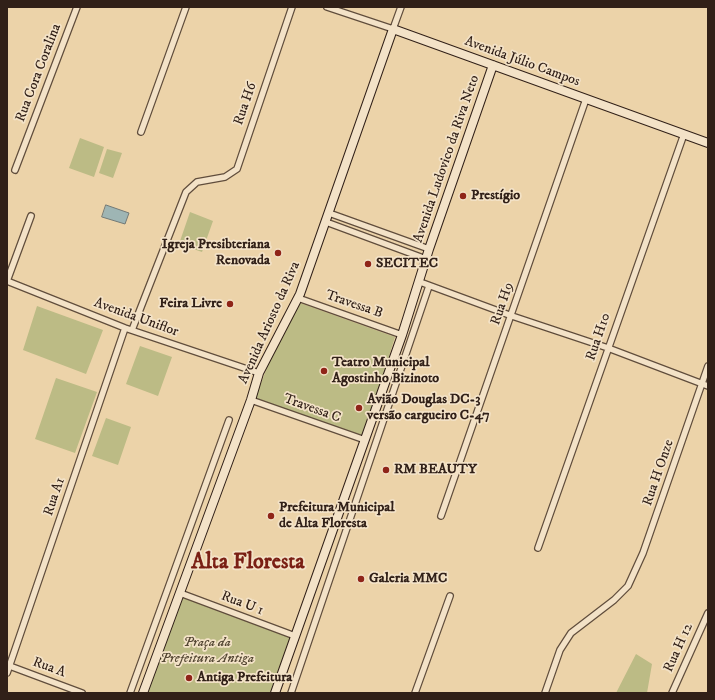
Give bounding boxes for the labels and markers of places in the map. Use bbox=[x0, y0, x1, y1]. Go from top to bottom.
place label: Prestígio bbox=[471, 188, 520, 204]
marker: Prestígio bbox=[458, 191, 468, 201]
place label: Igreja Presibteriana Renovada bbox=[162, 237, 270, 270]
marker: Igreja Presibteriana Renovada bbox=[273, 248, 283, 258]
place label: SECITEC bbox=[376, 256, 438, 272]
marker: SECITEC bbox=[363, 259, 373, 269]
place label: Feira Livre bbox=[159, 296, 222, 312]
marker: Feira Livre bbox=[225, 299, 235, 309]
place label: Teatro Municipal Agostinho Bizinoto bbox=[332, 355, 439, 388]
marker: Teatro Municipal Agostinho Bizinoto bbox=[319, 366, 329, 376]
place label: Avião Douglas DC-3 versão cargueiro C-47 bbox=[367, 392, 490, 424]
marker: Avião Douglas DC-3 versão cargueiro C-47 bbox=[354, 403, 364, 413]
place label: RM BEAUTY bbox=[394, 462, 477, 478]
marker: RM BEAUTY bbox=[381, 465, 391, 475]
place label: Prefeitura Municipal de Alta Floresta bbox=[279, 500, 394, 532]
marker: Prefeitura Municipal de Alta Floresta bbox=[266, 511, 276, 521]
place label: Galeria MMC bbox=[369, 571, 447, 587]
marker: Galeria MMC bbox=[356, 574, 366, 584]
place label: Antiga Prefeitura bbox=[197, 670, 292, 686]
marker: Antiga Prefeitura bbox=[184, 673, 194, 683]

